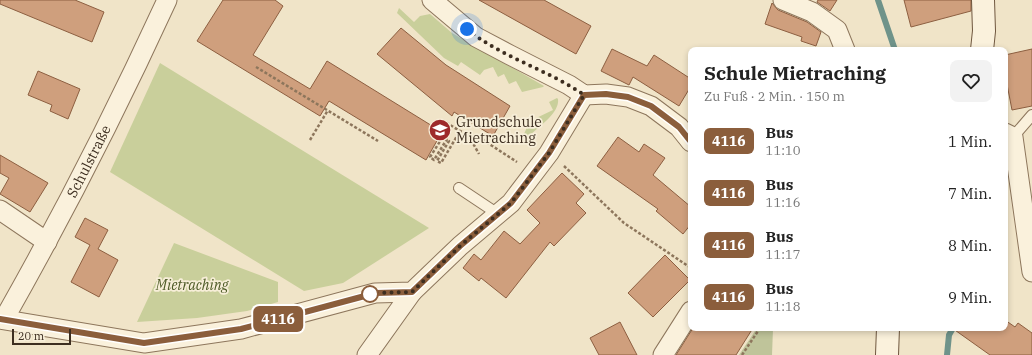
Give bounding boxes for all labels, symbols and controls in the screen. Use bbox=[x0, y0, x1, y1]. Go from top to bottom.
your location bbox=[457, 19, 477, 39]
button: heart bbox=[950, 60, 992, 102]
text: Schule Mietraching bbox=[704, 61, 886, 85]
text: Zu Fuß · 2 Min. · 150 m bbox=[704, 88, 845, 105]
place label: Grundschule Mietraching bbox=[456, 113, 542, 147]
school or university icon: Grundschule Mietraching bbox=[427, 117, 453, 143]
street label: Schulstraße bbox=[63, 122, 115, 201]
text: Bus bbox=[766, 123, 793, 142]
text: 4116 bbox=[712, 132, 746, 150]
text: 1 Min. bbox=[948, 132, 992, 151]
text: 11:10 bbox=[766, 142, 801, 159]
text: Bus bbox=[766, 175, 793, 194]
text: 4116 bbox=[712, 184, 746, 202]
text: 7 Min. bbox=[948, 184, 992, 203]
text: 11:16 bbox=[766, 194, 801, 211]
text: Bus bbox=[766, 227, 793, 246]
text: 4116 bbox=[712, 236, 746, 254]
text: 8 Min. bbox=[948, 236, 992, 255]
text: 11:17 bbox=[766, 246, 801, 263]
park label: Mietraching bbox=[155, 276, 229, 294]
text: Bus bbox=[766, 279, 793, 298]
unlabelled marker bbox=[361, 285, 379, 303]
text: 4116 bbox=[712, 288, 746, 306]
text: 9 Min. bbox=[948, 288, 992, 307]
text: 11:18 bbox=[766, 298, 801, 315]
line badge: 4116 bbox=[250, 306, 306, 332]
text: 4116 bbox=[261, 310, 295, 328]
scale bar bbox=[12, 327, 71, 346]
text: 20 m bbox=[18, 329, 44, 343]

